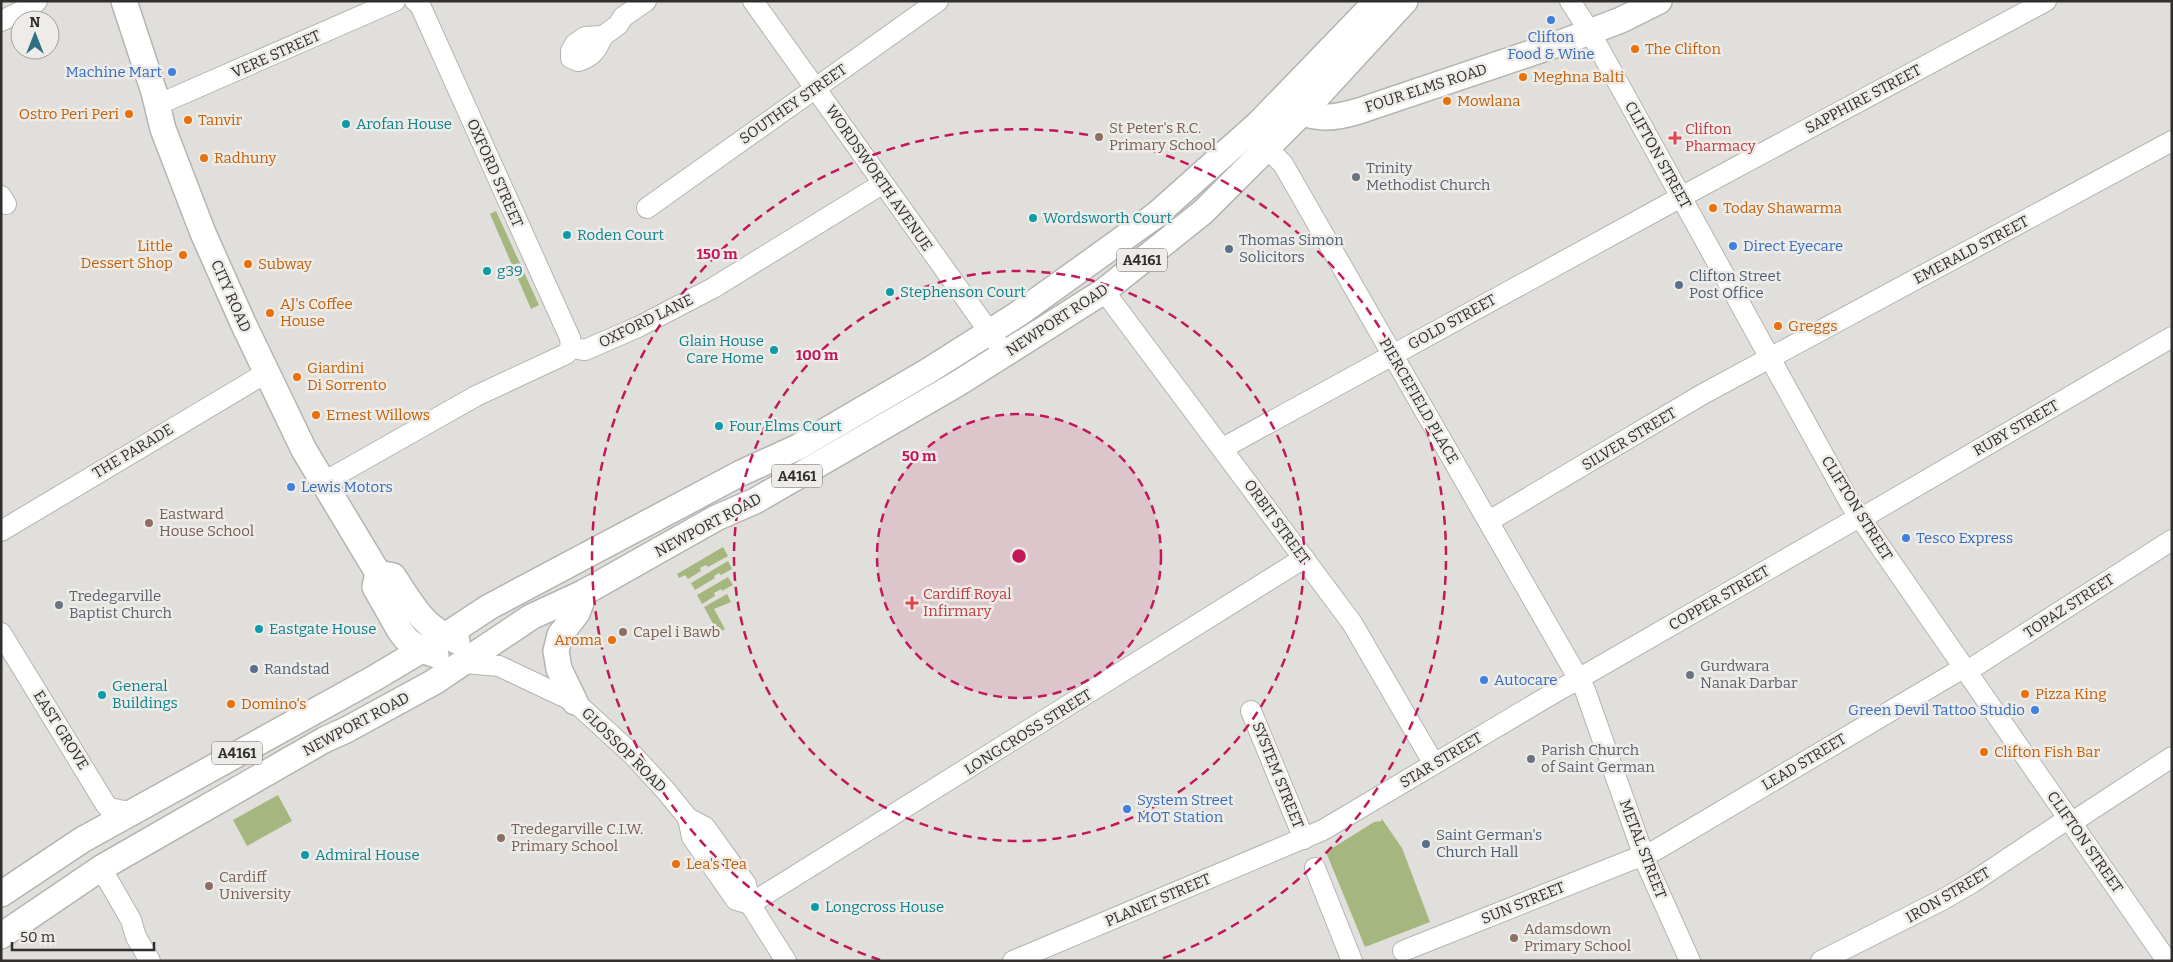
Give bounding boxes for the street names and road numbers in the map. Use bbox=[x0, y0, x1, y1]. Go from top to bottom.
street label: VERE STREET bbox=[229, 26, 323, 82]
street label: SOUTHEY STREET bbox=[736, 60, 850, 148]
street label: FOUR ELMS ROAD bbox=[1363, 60, 1489, 116]
street label: SAPPHIRE STREET bbox=[1802, 61, 1924, 137]
street label: CLIFTON STREET bbox=[1621, 98, 1695, 212]
street label: WORDSWORTH AVENUE bbox=[822, 102, 936, 254]
street label: OXFORD STREET bbox=[463, 116, 527, 230]
street label: EMERALD STREET bbox=[1910, 212, 2032, 288]
road number: A4161 bbox=[1117, 248, 1167, 272]
street label: CITY ROAD bbox=[207, 257, 255, 335]
street label: NEWPORT ROAD bbox=[1003, 280, 1111, 360]
street label: OXFORD LANE bbox=[596, 290, 696, 352]
street label: GOLD STREET bbox=[1405, 290, 1499, 354]
street label: PIERCEFIELD PLACE bbox=[1376, 335, 1462, 467]
street label: RUBY STREET bbox=[1970, 396, 2062, 460]
street label: SILVER STREET bbox=[1579, 404, 1680, 474]
street label: THE PARADE bbox=[89, 420, 177, 482]
street label: CLIFTON STREET bbox=[1818, 452, 1896, 564]
road number: A4161 bbox=[772, 464, 822, 488]
street label: ORBIT STREET bbox=[1240, 476, 1314, 568]
street label: NEWPORT ROAD bbox=[652, 489, 764, 561]
street label: COPPER STREET bbox=[1665, 562, 1773, 634]
street label: TOPAZ STREET bbox=[2021, 570, 2118, 642]
street label: LONGCROSS STREET bbox=[961, 685, 1095, 779]
street label: EAST GROVE bbox=[30, 687, 92, 773]
street label: NEWPORT ROAD bbox=[300, 688, 412, 760]
street label: GLOSSOP ROAD bbox=[578, 704, 670, 796]
street label: SYSTEM STREET bbox=[1248, 719, 1308, 831]
street label: STAR STREET bbox=[1397, 728, 1486, 792]
street label: LEAD STREET bbox=[1759, 730, 1850, 794]
road number: A4161 bbox=[212, 741, 262, 764]
street label: CLIFTON STREET bbox=[2043, 788, 2127, 896]
street label: METAL STREET bbox=[1616, 797, 1670, 901]
street label: IRON STREET bbox=[1903, 863, 1994, 926]
street label: PLANET STREET bbox=[1103, 870, 1214, 930]
street label: SUN STREET bbox=[1479, 878, 1568, 928]

